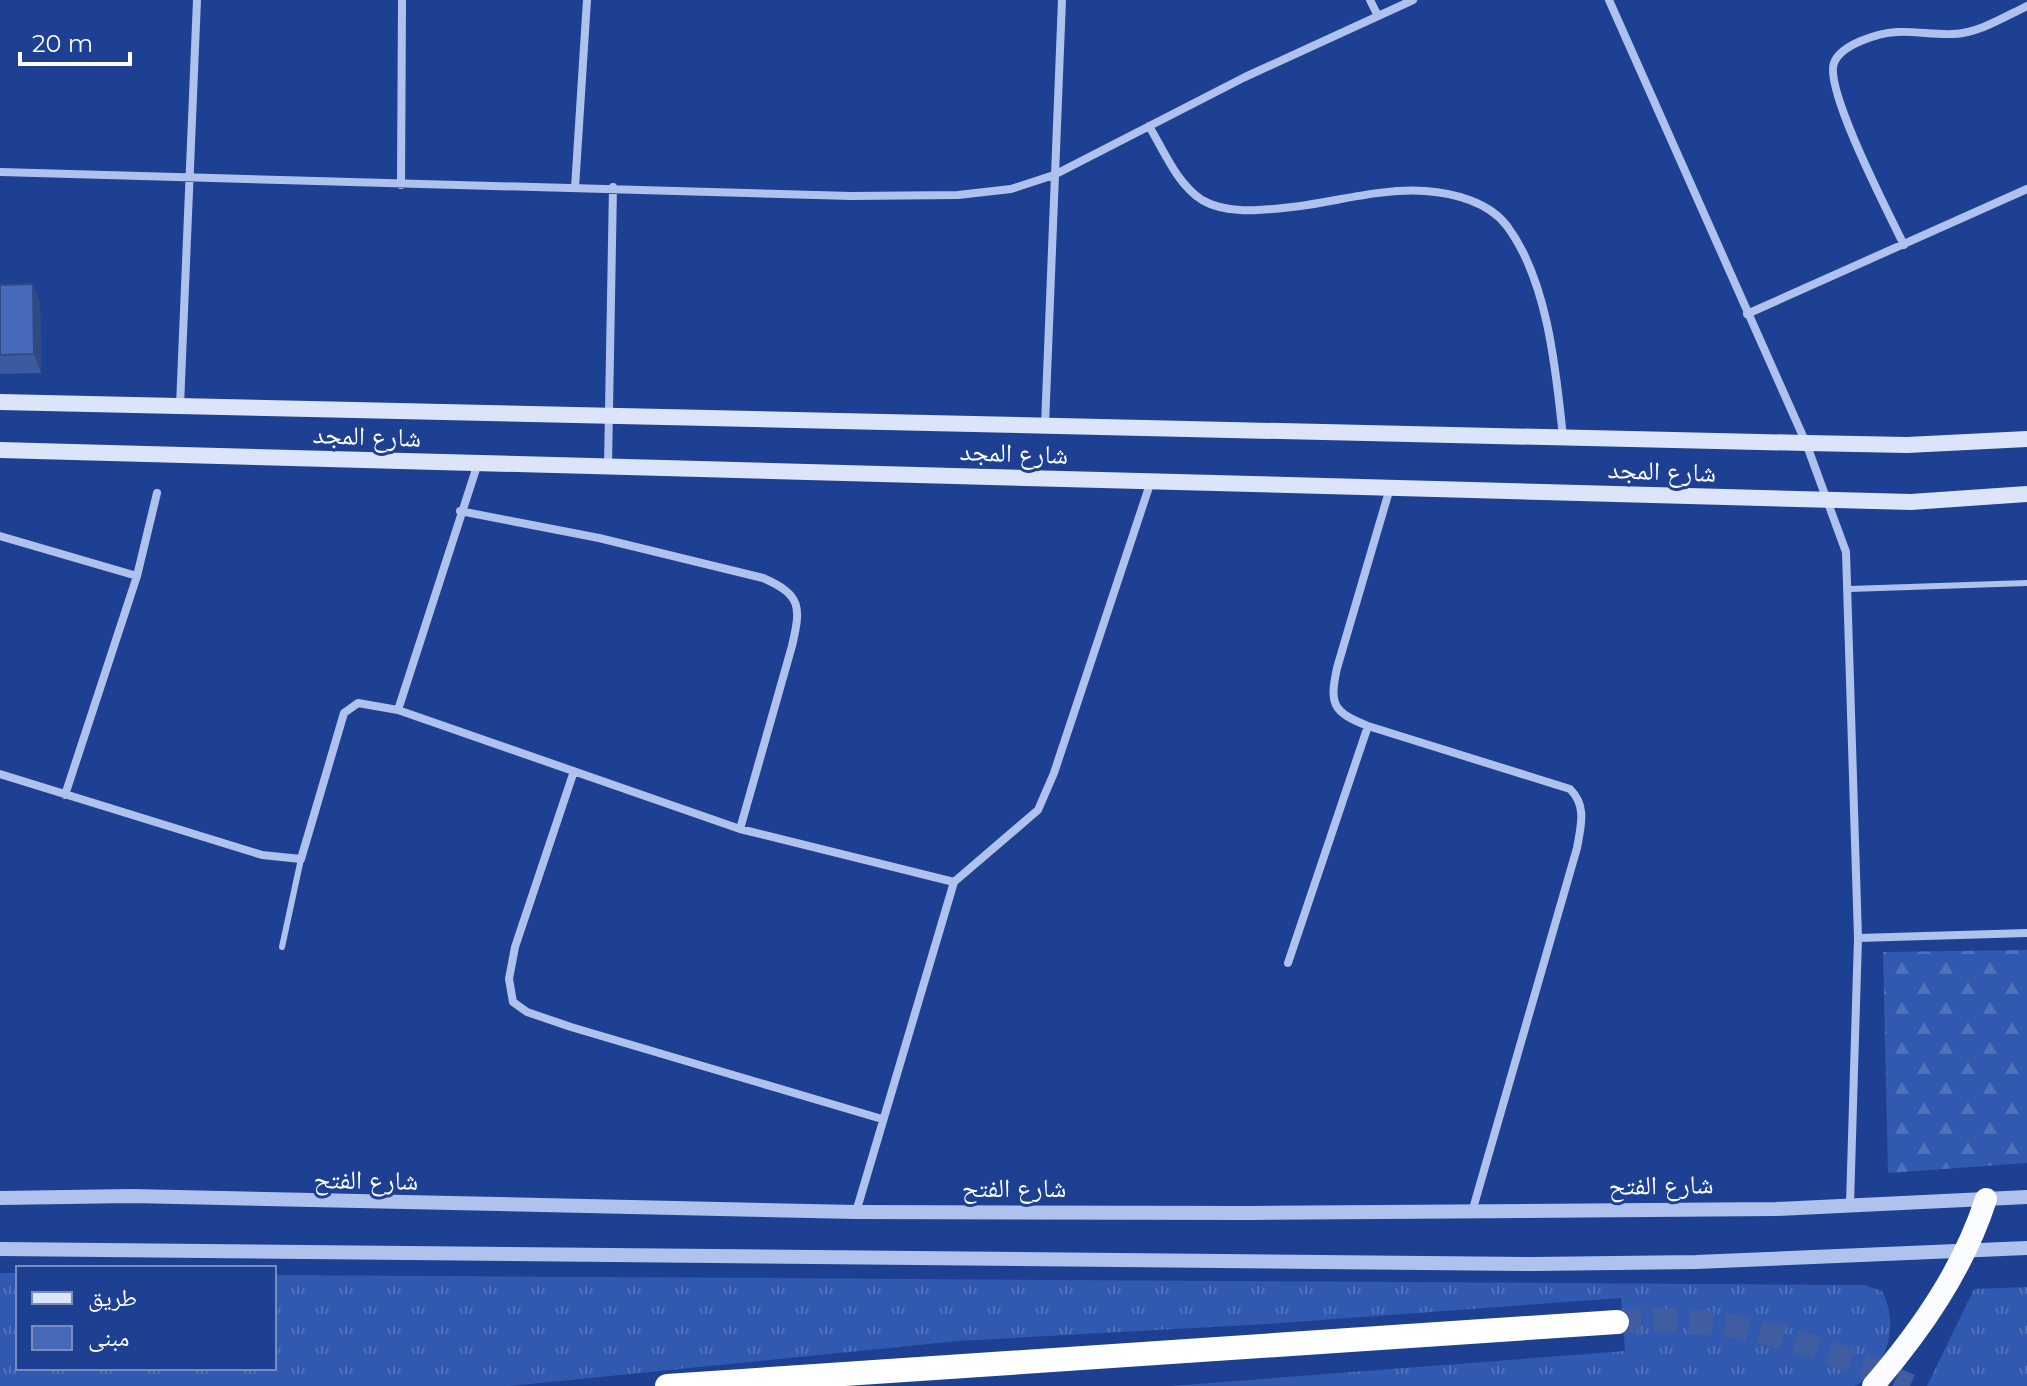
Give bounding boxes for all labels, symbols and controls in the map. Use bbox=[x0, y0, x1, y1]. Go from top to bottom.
scale bar bbox=[20, 16, 130, 66]
text: 20 m bbox=[32, 29, 93, 58]
street label: شارع المجد bbox=[312, 418, 422, 454]
street label: شارع المجد bbox=[959, 435, 1069, 471]
street label: شارع المجد bbox=[1607, 453, 1717, 489]
street label: شارع الفتح bbox=[313, 1163, 419, 1198]
street label: شارع الفتح bbox=[1608, 1168, 1714, 1203]
street label: شارع الفتح bbox=[962, 1172, 1066, 1205]
legend bbox=[16, 1266, 276, 1370]
text: طريق bbox=[88, 1283, 137, 1312]
text: مبنى bbox=[88, 1323, 129, 1352]

